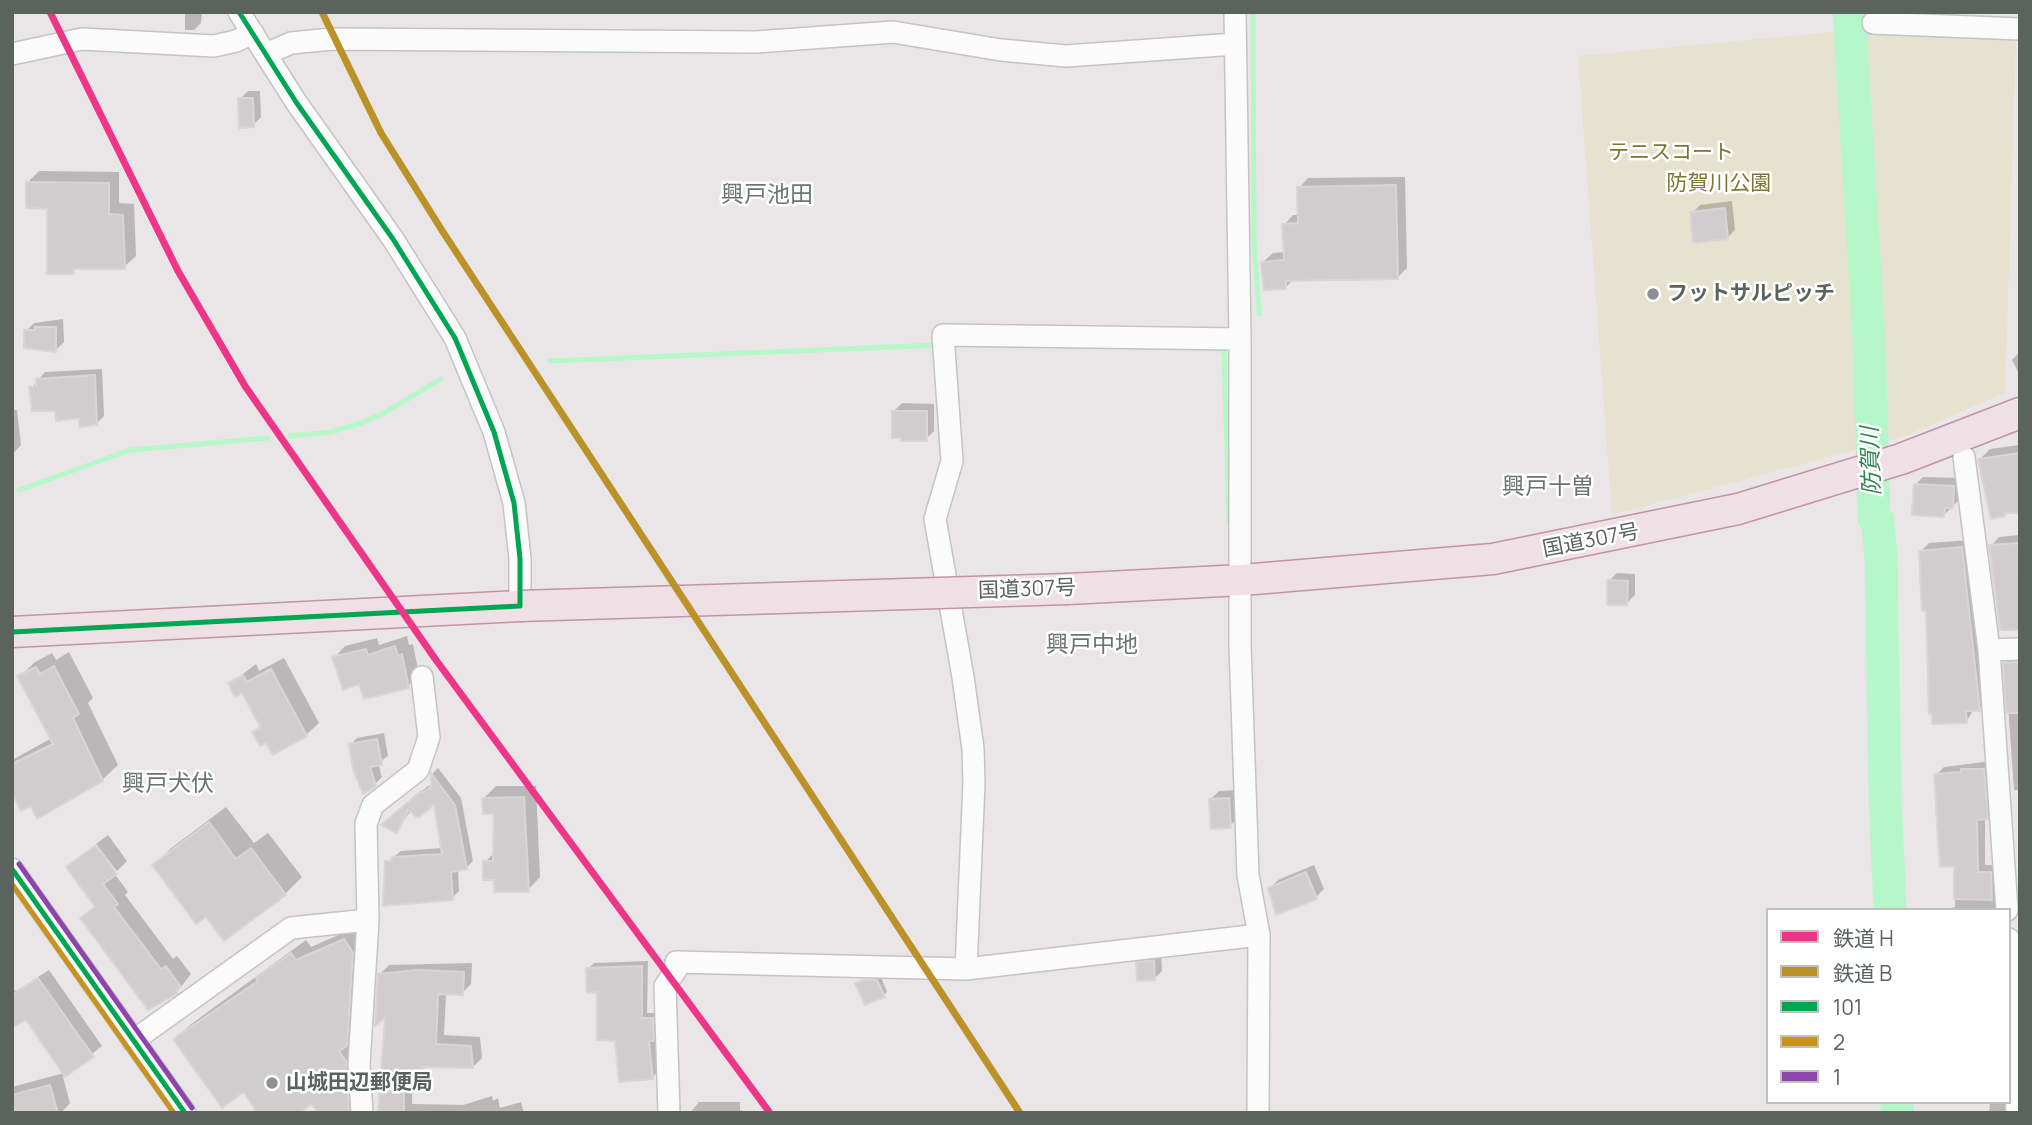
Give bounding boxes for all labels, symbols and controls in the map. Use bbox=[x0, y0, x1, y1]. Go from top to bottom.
park label: テニスコート bbox=[1608, 140, 1734, 166]
park label: 防賀川公園 bbox=[1667, 171, 1771, 197]
district label: 興戸池田 bbox=[721, 182, 813, 210]
place label: フットサルピッチ bbox=[1667, 281, 1835, 307]
marker: フットサルピッチ bbox=[1645, 286, 1661, 302]
water label: 防賀川 bbox=[1857, 426, 1887, 496]
district label: 興戸十曽 bbox=[1502, 474, 1594, 502]
street label: 国道307号 bbox=[1541, 519, 1641, 563]
street label: 国道307号 bbox=[978, 576, 1076, 604]
district label: 興戸中地 bbox=[1046, 632, 1138, 660]
district label: 興戸犬伏 bbox=[122, 771, 214, 799]
legend bbox=[1766, 908, 2011, 1104]
text: 鉄道 H bbox=[1833, 924, 1894, 952]
text: 鉄道 B bbox=[1833, 959, 1892, 987]
text: 101 bbox=[1833, 993, 1862, 1021]
text: 2 bbox=[1833, 1028, 1845, 1056]
text: 1 bbox=[1833, 1063, 1841, 1091]
place label: 山城田辺郵便局 bbox=[286, 1070, 433, 1096]
marker: 山城田辺郵便局 bbox=[264, 1075, 280, 1091]

